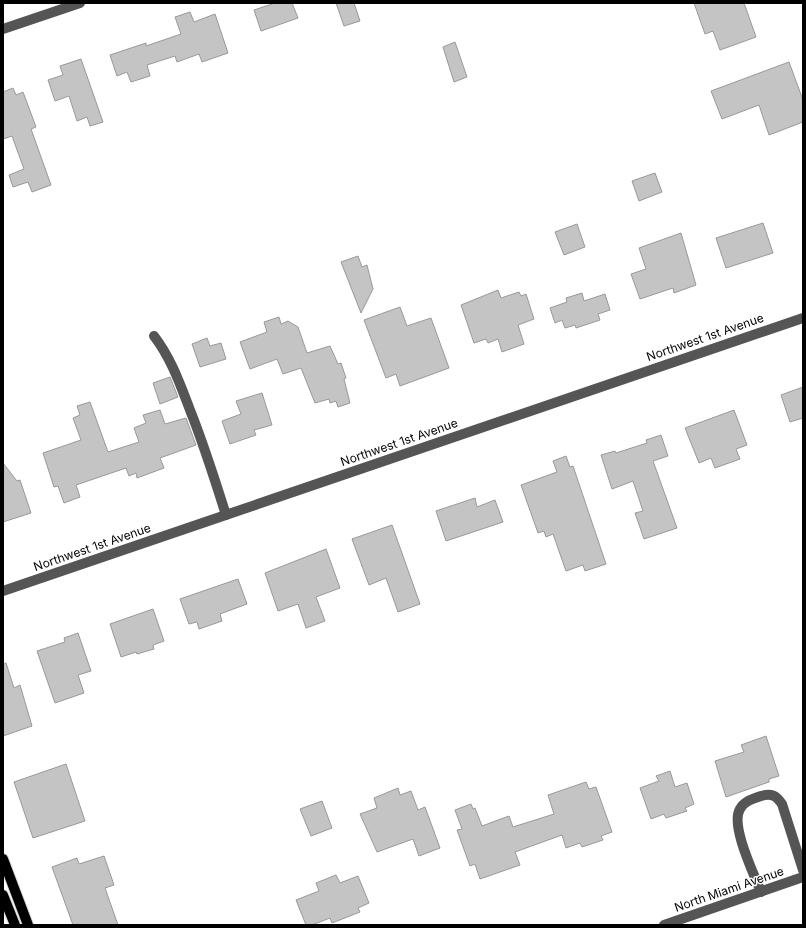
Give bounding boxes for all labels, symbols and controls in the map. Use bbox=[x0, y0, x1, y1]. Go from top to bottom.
street label: Northwest 1st Avenue bbox=[644, 310, 766, 364]
street label: Northwest 1st Avenue bbox=[338, 415, 460, 469]
street label: Northwest 1st Avenue bbox=[31, 520, 153, 574]
street label: North Miami Avenue bbox=[672, 863, 786, 915]

